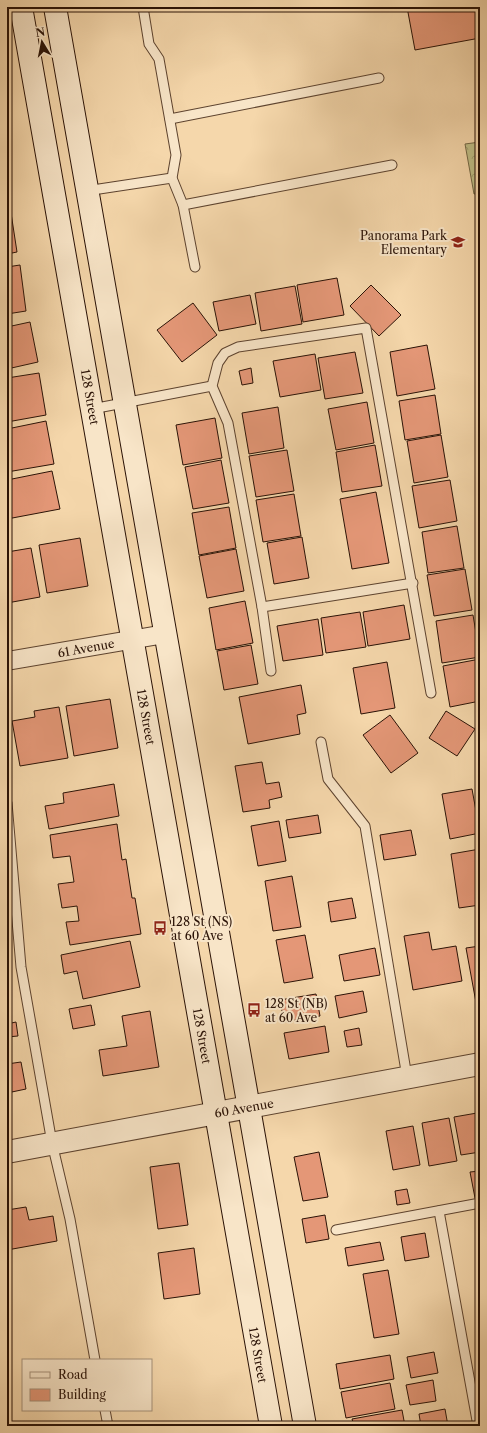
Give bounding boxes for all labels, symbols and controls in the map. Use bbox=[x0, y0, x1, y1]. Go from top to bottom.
north arrow bbox=[22, 22, 62, 62]
text: N bbox=[34, 24, 47, 40]
place label: Panorama Park Elementary bbox=[360, 228, 448, 257]
school or university icon: Panorama Park Elementary bbox=[450, 234, 466, 250]
street label: 128 Street bbox=[78, 368, 102, 427]
street label: 61 Avenue bbox=[56, 636, 116, 660]
street label: 128 Street bbox=[134, 688, 158, 747]
place label: 128 St (NS) at 60 Ave bbox=[171, 914, 233, 943]
bus stop icon: 128 St (NS) at 60 Ave bbox=[152, 920, 168, 936]
place label: 128 St (NB) at 60 Ave bbox=[265, 996, 328, 1025]
bus stop icon: 128 St (NB) at 60 Ave bbox=[246, 1002, 262, 1018]
street label: 128 Street bbox=[190, 1007, 214, 1066]
street label: 60 Avenue bbox=[213, 1095, 275, 1121]
street label: 128 Street bbox=[246, 1326, 270, 1385]
legend bbox=[22, 1359, 152, 1411]
text: Road bbox=[58, 1367, 88, 1382]
text: Building bbox=[58, 1387, 106, 1402]

